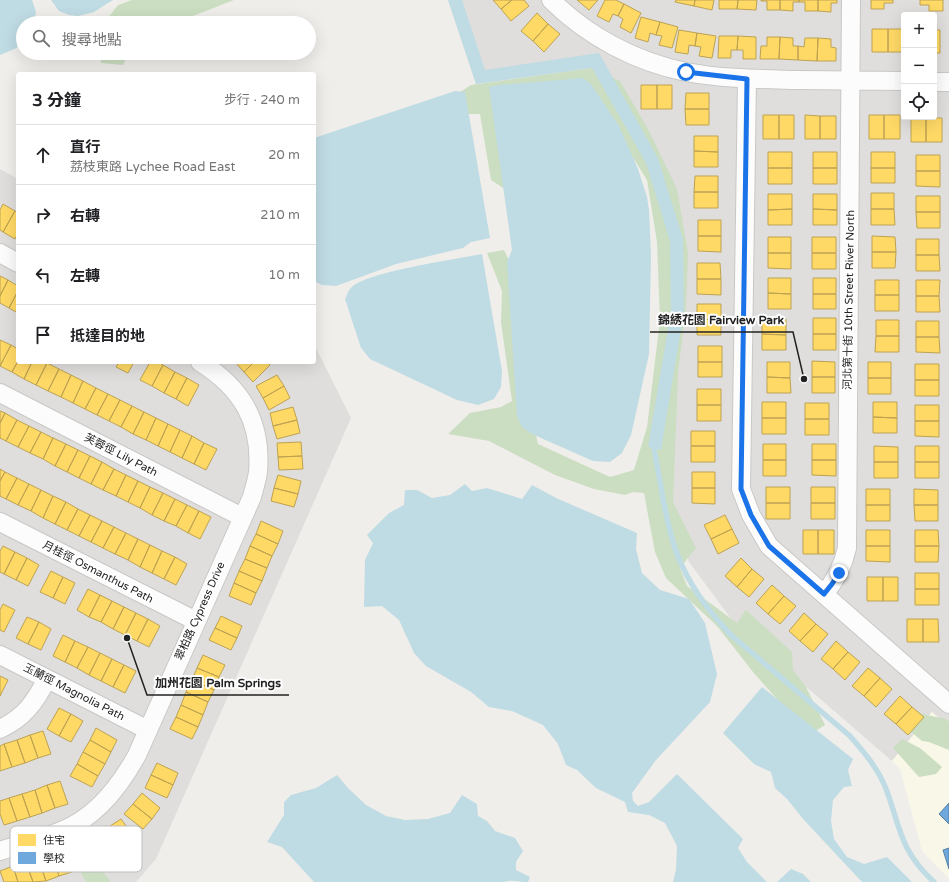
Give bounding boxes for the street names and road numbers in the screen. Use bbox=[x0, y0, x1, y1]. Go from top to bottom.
street label: 河北第十街 10th Street River North bbox=[841, 210, 857, 390]
street label: 芙蓉徑 Lily Path bbox=[82, 431, 160, 479]
street label: 月桂徑 Osmanthus Path bbox=[40, 538, 156, 606]
street label: 翠柏路 Cypress Drive bbox=[172, 560, 228, 662]
street label: 玉蘭徑 Magnolia Path bbox=[21, 661, 127, 723]

